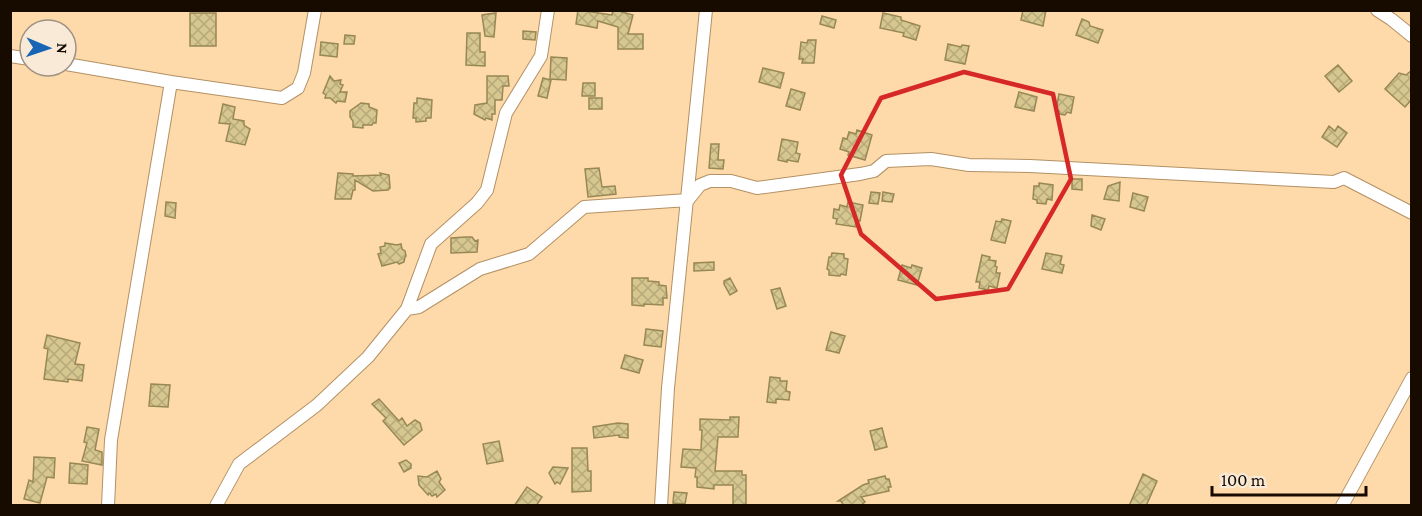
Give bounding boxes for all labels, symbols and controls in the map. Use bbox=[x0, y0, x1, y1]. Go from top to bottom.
north arrow bbox=[18, 18, 78, 78]
text: N bbox=[54, 43, 71, 54]
scale bar bbox=[1212, 459, 1366, 497]
text: 100 m bbox=[1221, 470, 1266, 490]

